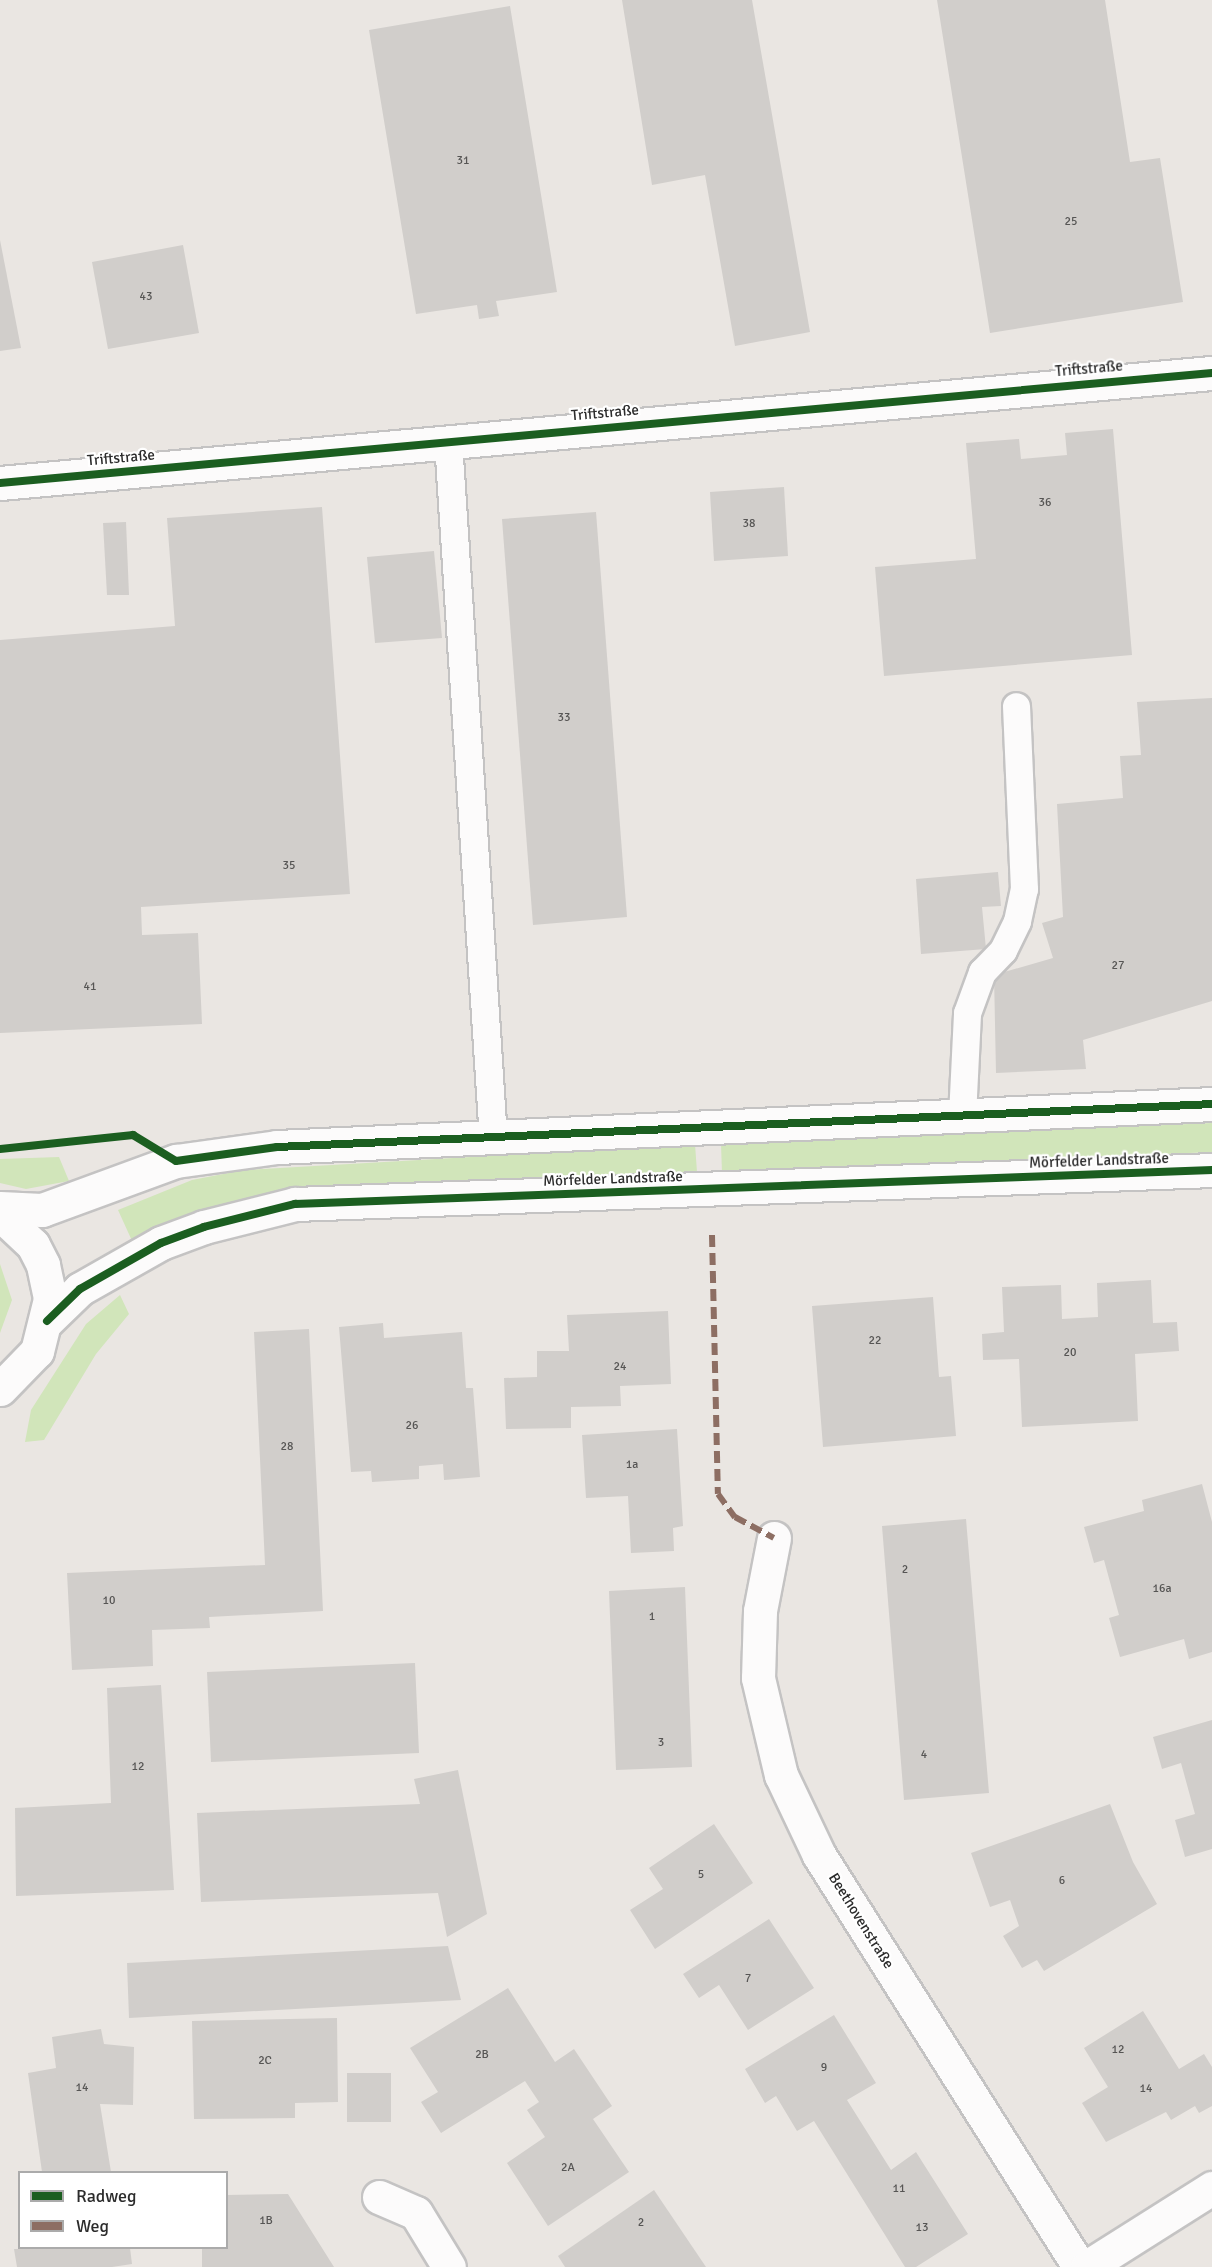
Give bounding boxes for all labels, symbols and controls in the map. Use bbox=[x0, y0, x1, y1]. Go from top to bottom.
house number: 31 bbox=[457, 154, 469, 168]
house number: 25 bbox=[1065, 215, 1077, 229]
house number: 43 bbox=[140, 290, 152, 304]
street label: Triftstraße bbox=[1054, 357, 1124, 381]
street label: Triftstraße bbox=[570, 401, 640, 425]
street label: Triftstraße bbox=[86, 446, 156, 470]
house number: 36 bbox=[1039, 496, 1051, 510]
house number: 38 bbox=[743, 517, 755, 531]
house number: 33 bbox=[558, 711, 570, 725]
house number: 35 bbox=[283, 859, 295, 873]
house number: 27 bbox=[1112, 959, 1124, 973]
house number: 41 bbox=[84, 980, 96, 994]
street label: Mörfelder Landstraße bbox=[1029, 1150, 1169, 1172]
street label: Mörfelder Landstraße bbox=[543, 1168, 683, 1190]
house number: 22 bbox=[869, 1334, 881, 1348]
house number: 20 bbox=[1064, 1346, 1076, 1360]
house number: 24 bbox=[614, 1360, 626, 1374]
house number: 26 bbox=[406, 1419, 418, 1433]
house number: 28 bbox=[281, 1440, 293, 1454]
house number: 1a bbox=[626, 1458, 638, 1472]
house number: 2 bbox=[902, 1563, 908, 1577]
house number: 16a bbox=[1152, 1582, 1172, 1596]
house number: 10 bbox=[103, 1594, 115, 1608]
house number: 1 bbox=[649, 1610, 655, 1624]
house number: 3 bbox=[658, 1736, 664, 1750]
house number: 4 bbox=[921, 1748, 927, 1762]
house number: 12 bbox=[132, 1760, 144, 1774]
house number: 5 bbox=[698, 1868, 704, 1882]
street label: Beethovenstraße bbox=[824, 1870, 898, 1972]
house number: 6 bbox=[1059, 1874, 1065, 1888]
house number: 7 bbox=[745, 1972, 751, 1986]
house number: 12 bbox=[1112, 2043, 1124, 2057]
house number: 2B bbox=[475, 2048, 489, 2062]
house number: 2C bbox=[258, 2054, 272, 2068]
house number: 9 bbox=[821, 2061, 827, 2075]
house number: 14 bbox=[76, 2081, 88, 2095]
house number: 14 bbox=[1140, 2082, 1152, 2096]
house number: 2A bbox=[561, 2161, 575, 2175]
legend bbox=[18, 2171, 228, 2249]
house number: 11 bbox=[893, 2182, 905, 2196]
text: Radweg bbox=[76, 2185, 137, 2207]
house number: 1B bbox=[259, 2214, 273, 2228]
text: Weg bbox=[76, 2215, 109, 2237]
house number: 2 bbox=[638, 2216, 644, 2230]
house number: 13 bbox=[916, 2221, 928, 2235]

